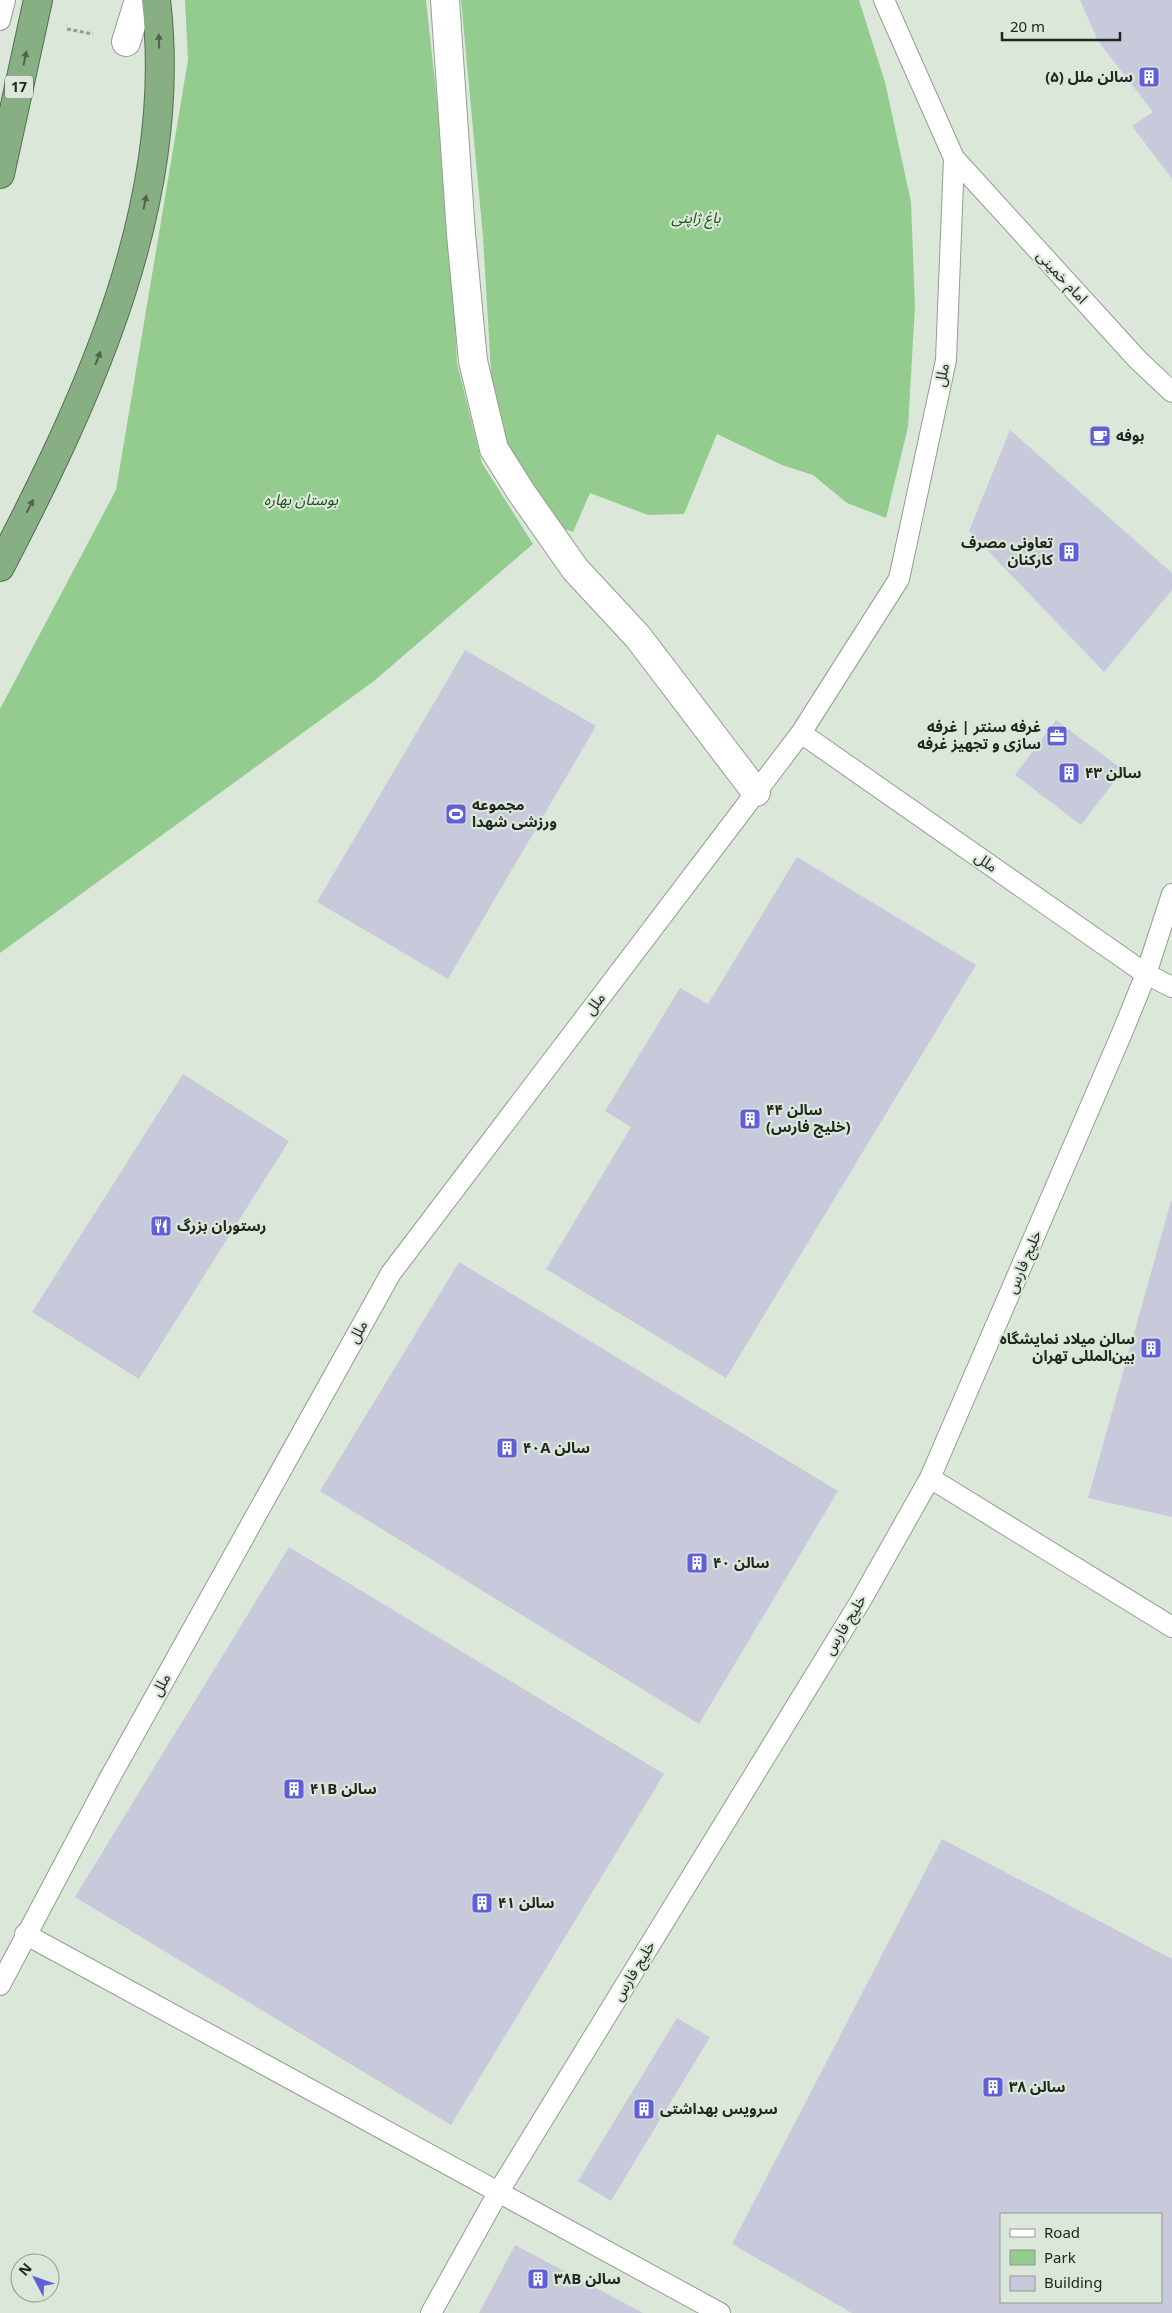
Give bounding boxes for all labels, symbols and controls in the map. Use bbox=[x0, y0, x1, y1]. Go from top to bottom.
scale bar bbox=[1002, 10, 1120, 42]
text: 20 m bbox=[1010, 11, 1045, 43]
one-way arrow bbox=[155, 33, 163, 49]
one-way arrow bbox=[21, 50, 29, 65]
place label: (۵) سالن ملل bbox=[1045, 61, 1133, 93]
building icon: (۵) سالن ملل bbox=[1137, 65, 1161, 89]
road number: 17 bbox=[5, 75, 33, 98]
one-way arrow bbox=[141, 194, 149, 210]
park label: باغ ژاپنی bbox=[671, 202, 722, 234]
street label: امام خمینی bbox=[1028, 242, 1096, 312]
one-way arrow bbox=[94, 350, 102, 365]
street label: ملل bbox=[924, 360, 960, 390]
place label: بوفه bbox=[1116, 420, 1145, 452]
cafe icon: بوفه bbox=[1088, 424, 1112, 448]
park label: بوستان بهاره bbox=[264, 484, 339, 516]
one-way arrow bbox=[26, 498, 35, 513]
place label: تعاونی مصرف کارکنان bbox=[961, 527, 1054, 576]
building icon: تعاونی مصرف کارکنان bbox=[1057, 540, 1081, 564]
place label: غرفه سنتر | غرفه سازی و تجهیز غرفه bbox=[917, 711, 1041, 760]
office icon: غرفه سنتر | غرفه سازی و تجهیز غرفه bbox=[1045, 724, 1069, 748]
place label: سالن ۴۳ bbox=[1085, 757, 1142, 789]
building icon: سالن ۴۳ bbox=[1057, 761, 1081, 785]
place label: مجموعه ورزشی شهدا bbox=[472, 789, 557, 838]
sports icon: مجموعه ورزشی شهدا bbox=[444, 802, 468, 826]
street label: ملل bbox=[967, 842, 1005, 882]
street label: ملل bbox=[575, 985, 615, 1023]
place label: سالن ۴۴ (خلیج فارس) bbox=[766, 1094, 850, 1143]
building icon: سالن ۴۴ (خلیج فارس) bbox=[738, 1107, 762, 1131]
place label: رستوران بزرگ bbox=[177, 1210, 266, 1242]
restaurant icon: رستوران بزرگ bbox=[149, 1214, 173, 1238]
street label: خلیج فارس bbox=[996, 1225, 1052, 1299]
street label: ملل bbox=[338, 1314, 378, 1350]
place label: سالن میلاد نمایشگاه بین‌المللی تهران bbox=[1000, 1323, 1135, 1372]
building icon: سالن میلاد نمایشگاه بین‌المللی تهران bbox=[1139, 1336, 1163, 1360]
place label: ۴۰A سالن bbox=[523, 1432, 590, 1464]
building icon: ۴۰A سالن bbox=[495, 1436, 519, 1460]
place label: سالن ۴۰ bbox=[713, 1547, 770, 1579]
building icon: سالن ۴۰ bbox=[685, 1551, 709, 1575]
street label: خلیج فارس bbox=[814, 1588, 876, 1662]
street label: ملل bbox=[141, 1667, 181, 1703]
place label: ۴۱B سالن bbox=[310, 1773, 377, 1805]
building icon: ۴۱B سالن bbox=[282, 1777, 306, 1801]
place label: سالن ۴۱ bbox=[498, 1887, 555, 1919]
building icon: سالن ۴۱ bbox=[470, 1891, 494, 1915]
street label: خلیج فارس bbox=[603, 1934, 665, 2008]
place label: سالن ۳۸ bbox=[1009, 2071, 1066, 2103]
building icon: سالن ۳۸ bbox=[981, 2075, 1005, 2099]
place label: سرویس بهداشتی bbox=[660, 2093, 778, 2125]
building icon: سرویس بهداشتی bbox=[632, 2097, 656, 2121]
legend bbox=[1000, 2213, 1162, 2303]
text: Road bbox=[1044, 2217, 1080, 2249]
text: Park bbox=[1044, 2242, 1076, 2274]
north arrow bbox=[10, 2253, 60, 2303]
text: N bbox=[11, 2256, 40, 2284]
place label: ۳۸B سالن bbox=[554, 2263, 621, 2295]
building icon: ۳۸B سالن bbox=[526, 2267, 550, 2291]
text: Building bbox=[1044, 2267, 1102, 2299]

